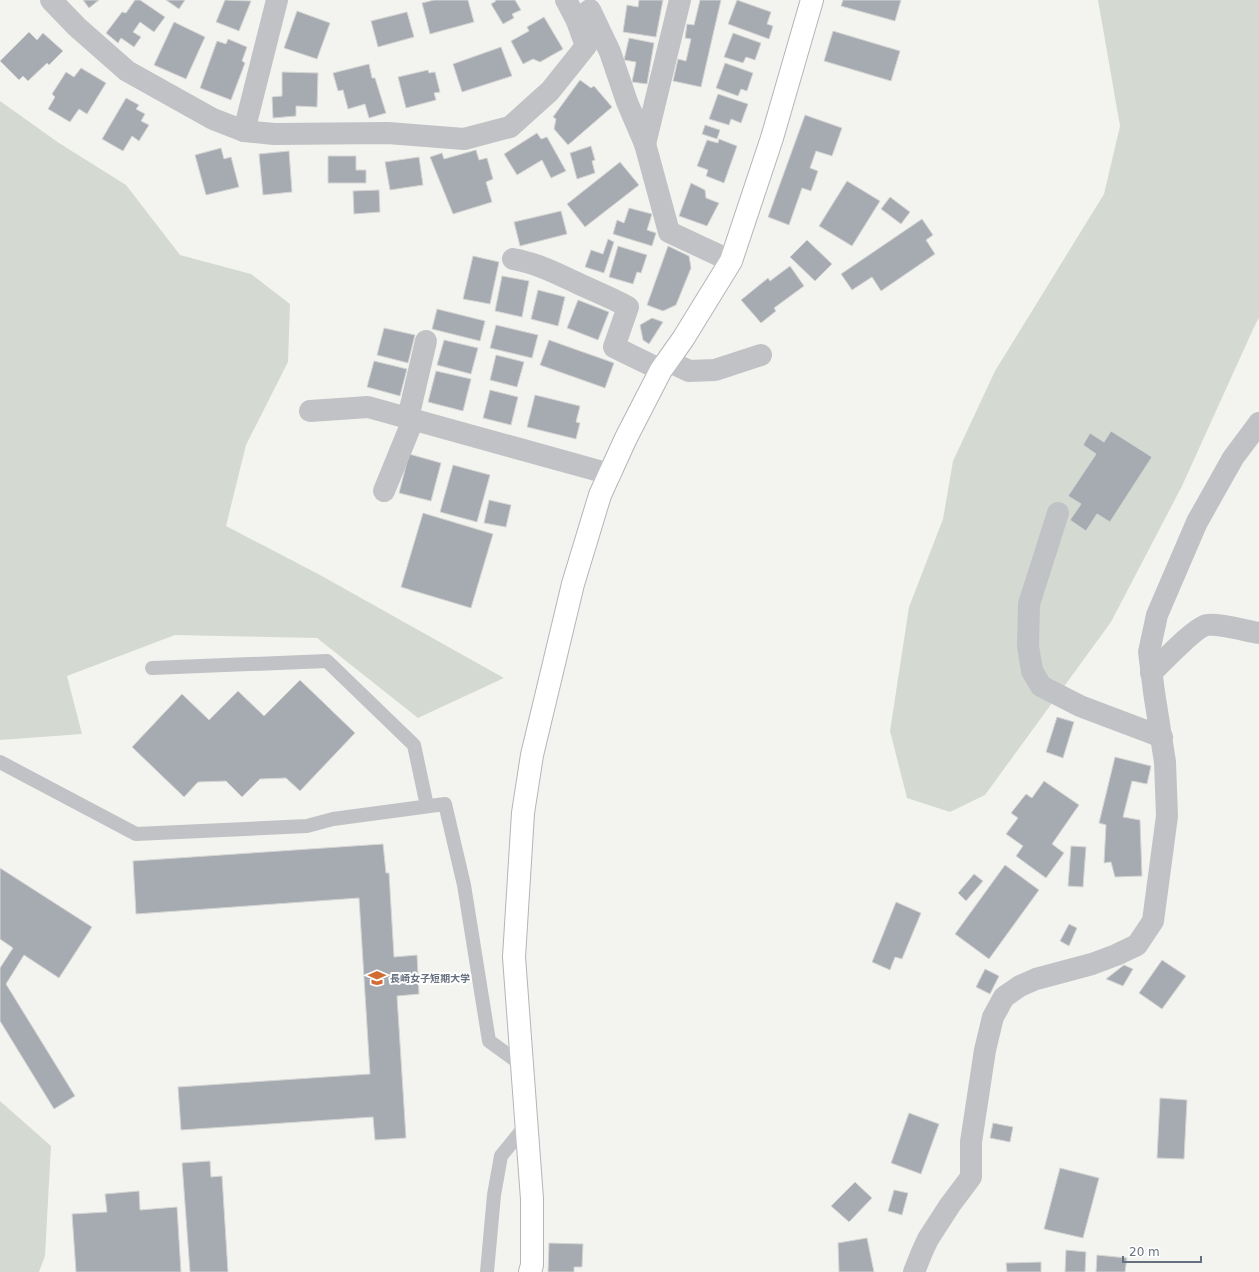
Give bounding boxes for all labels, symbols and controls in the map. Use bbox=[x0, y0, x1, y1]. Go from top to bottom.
school or university icon: 長崎女子短期大学 bbox=[367, 968, 387, 988]
place label: 長崎女子短期大学 bbox=[390, 973, 470, 984]
scale bar bbox=[1123, 1238, 1201, 1264]
text: 20 m bbox=[1129, 1245, 1160, 1259]

